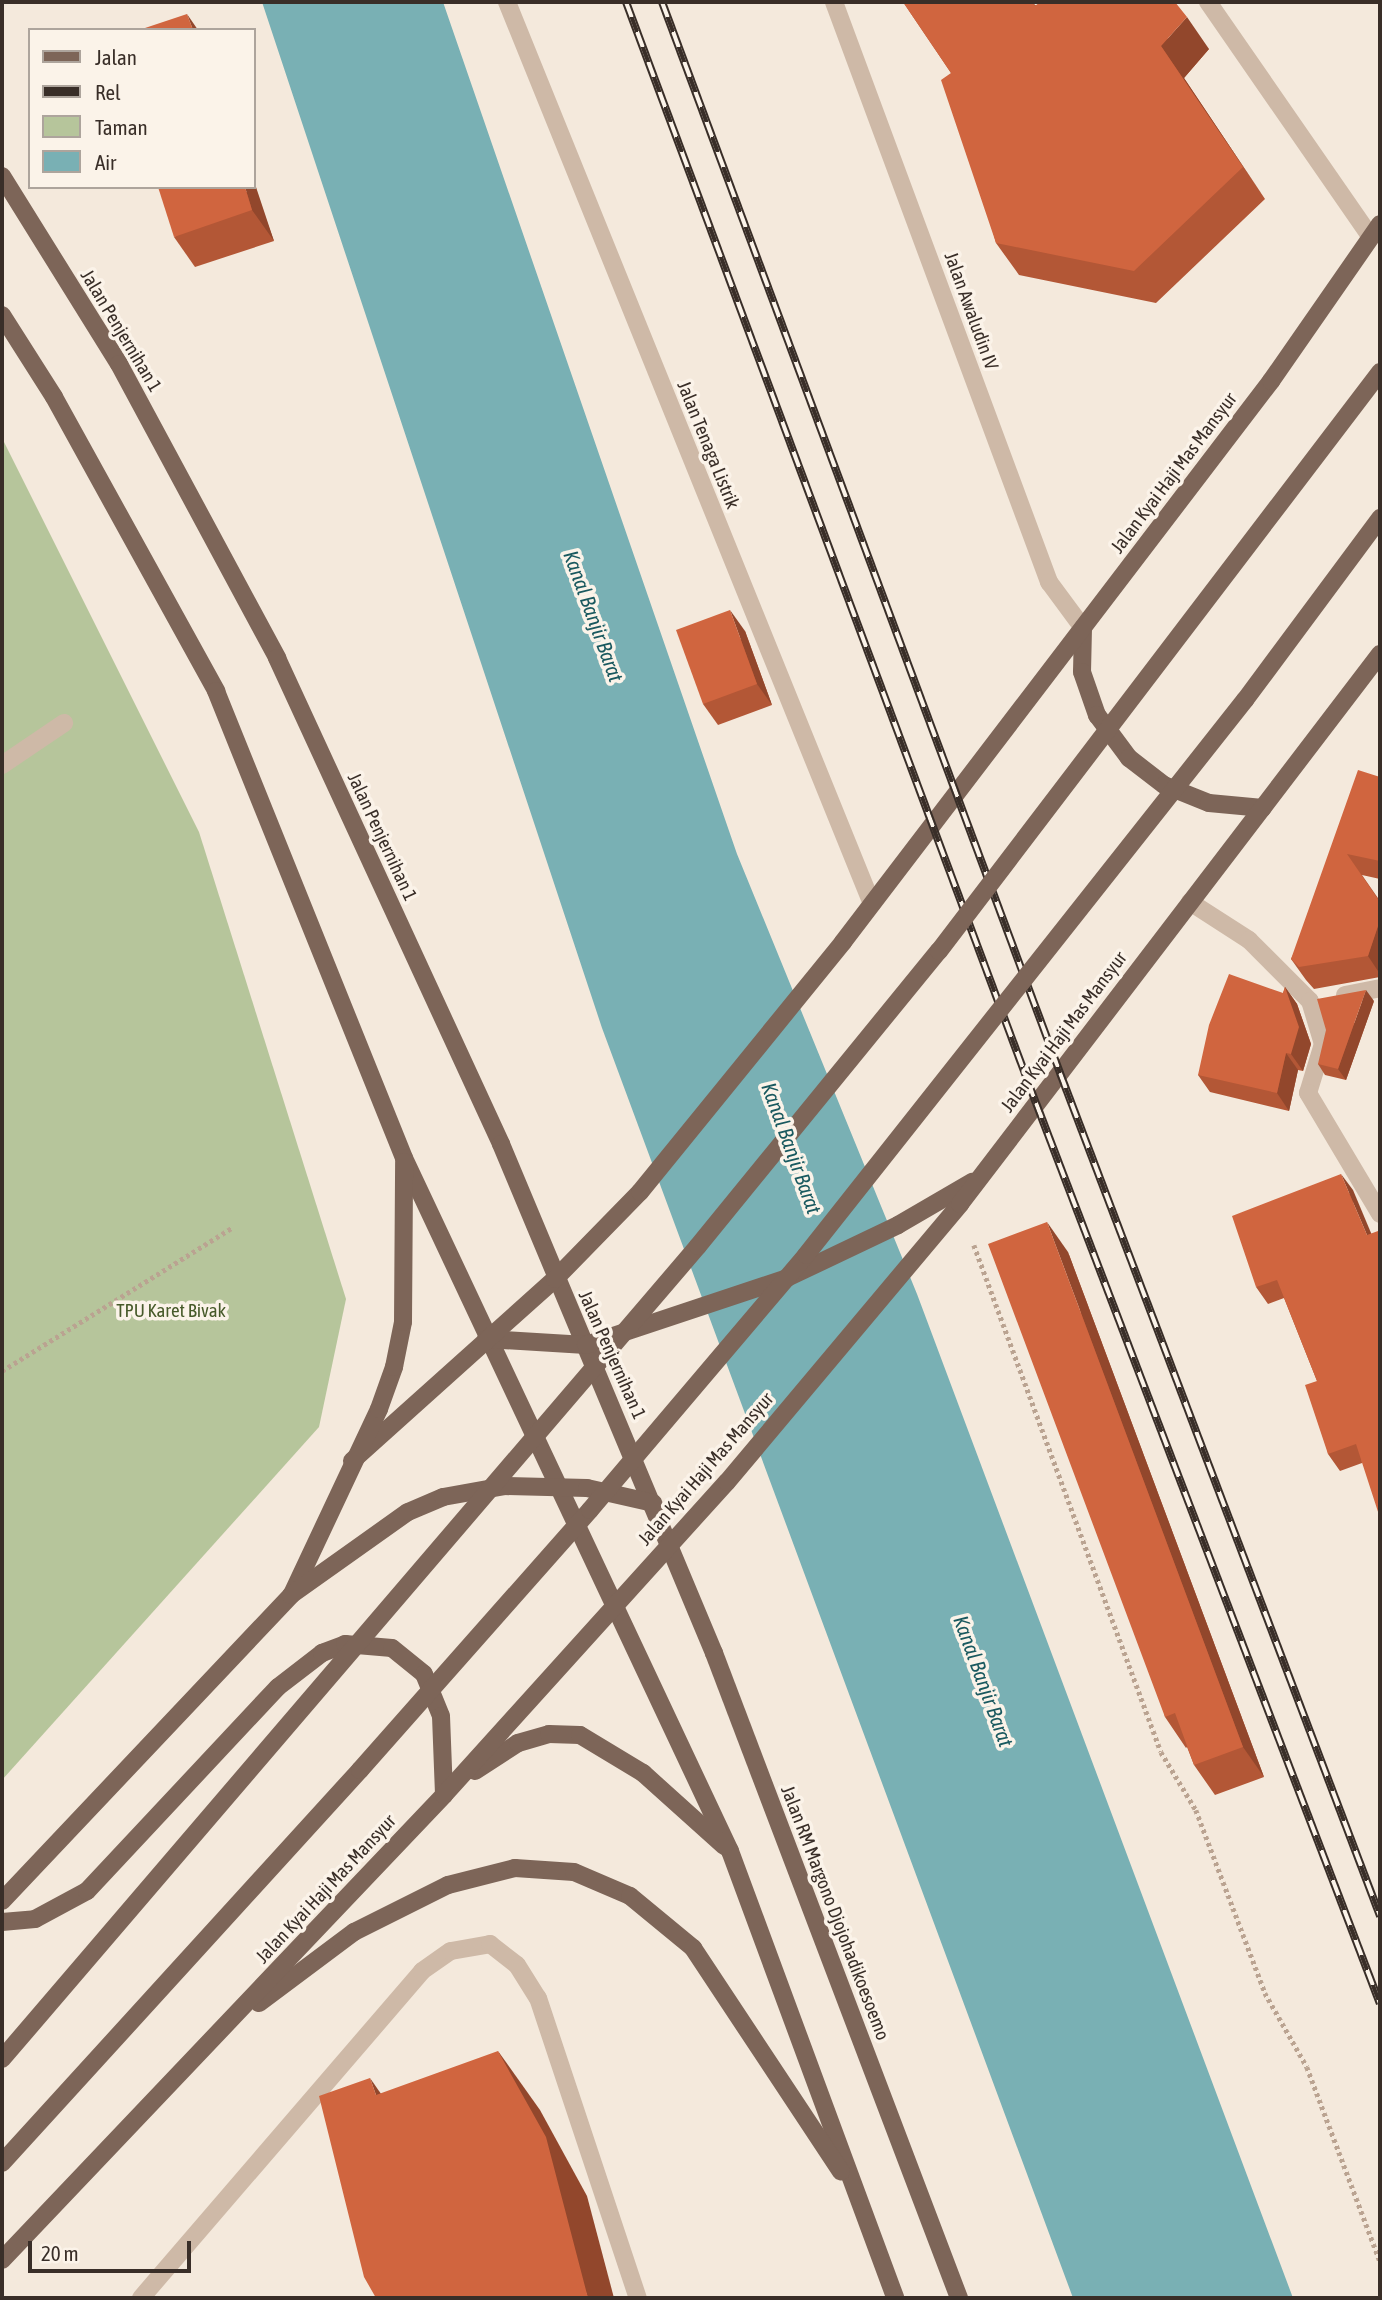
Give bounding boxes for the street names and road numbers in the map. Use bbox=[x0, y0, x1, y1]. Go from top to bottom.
street label: Jalan Awaludin IV bbox=[939, 249, 1003, 373]
street label: Jalan Penjernihan 1 bbox=[76, 266, 166, 396]
street label: Jalan Tenaga Listrik bbox=[672, 378, 744, 512]
street label: Jalan Kyai Haji Mas Mansyur bbox=[1106, 388, 1242, 558]
street label: Jalan Penjernihan 1 bbox=[342, 769, 422, 905]
street label: Jalan Kyai Haji Mas Mansyur bbox=[996, 947, 1132, 1117]
street label: Jalan Penjernihan 1 bbox=[573, 1287, 651, 1423]
street label: Jalan Kyai Haji Mas Mansyur bbox=[633, 1388, 779, 1550]
street label: Jalan RM Margono Djojohadikoesoemo bbox=[776, 1783, 894, 2043]
street label: Jalan Kyai Haji Mas Mansyur bbox=[251, 1810, 401, 1968]

